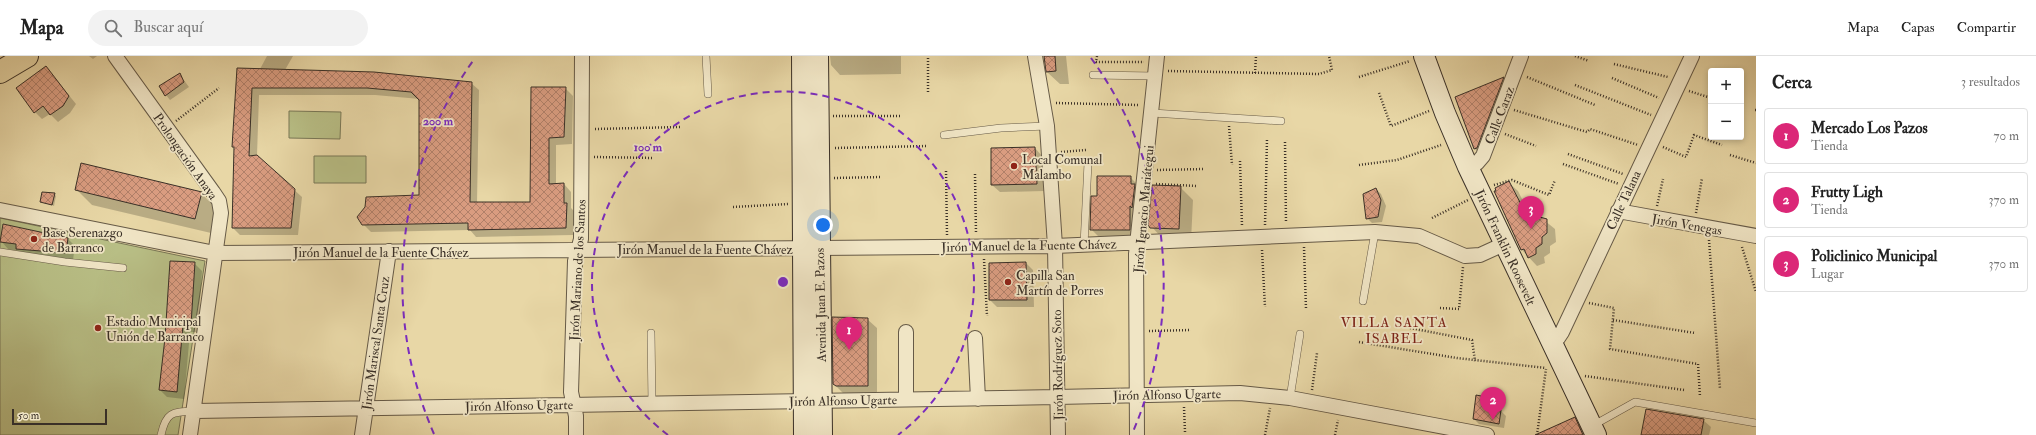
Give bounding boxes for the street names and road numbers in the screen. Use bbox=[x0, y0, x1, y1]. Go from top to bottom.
street label: Calle Caraz bbox=[1482, 83, 1519, 147]
street label: Prolongación Anaya bbox=[149, 110, 221, 204]
street label: Jirón Ignacio Mariátegui bbox=[1130, 144, 1158, 275]
street label: Calle Talana bbox=[1603, 168, 1645, 233]
street label: Jirón Franklin Roosevelt bbox=[1471, 186, 1539, 308]
street label: Jirón Mariano de los Santos bbox=[566, 198, 590, 342]
street label: Jirón Venegas bbox=[1649, 211, 1724, 239]
street label: Jirón Manuel de la Fuente Chávez bbox=[940, 236, 1118, 256]
street label: Jirón Manuel de la Fuente Chávez bbox=[616, 242, 793, 258]
street label: Jirón Manuel de la Fuente Chávez bbox=[292, 245, 469, 261]
street label: Avenida Juan E. Pazos bbox=[812, 247, 830, 363]
street label: Jirón Mariscal Santa Cruz bbox=[359, 274, 393, 412]
street label: Jirón Rodríguez Soto bbox=[1049, 309, 1067, 422]
street label: Jirón Alfonso Ugarte bbox=[1112, 386, 1222, 404]
street label: Jirón Alfonso Ugarte bbox=[788, 392, 898, 410]
street label: Jirón Alfonso Ugarte bbox=[464, 397, 574, 415]

